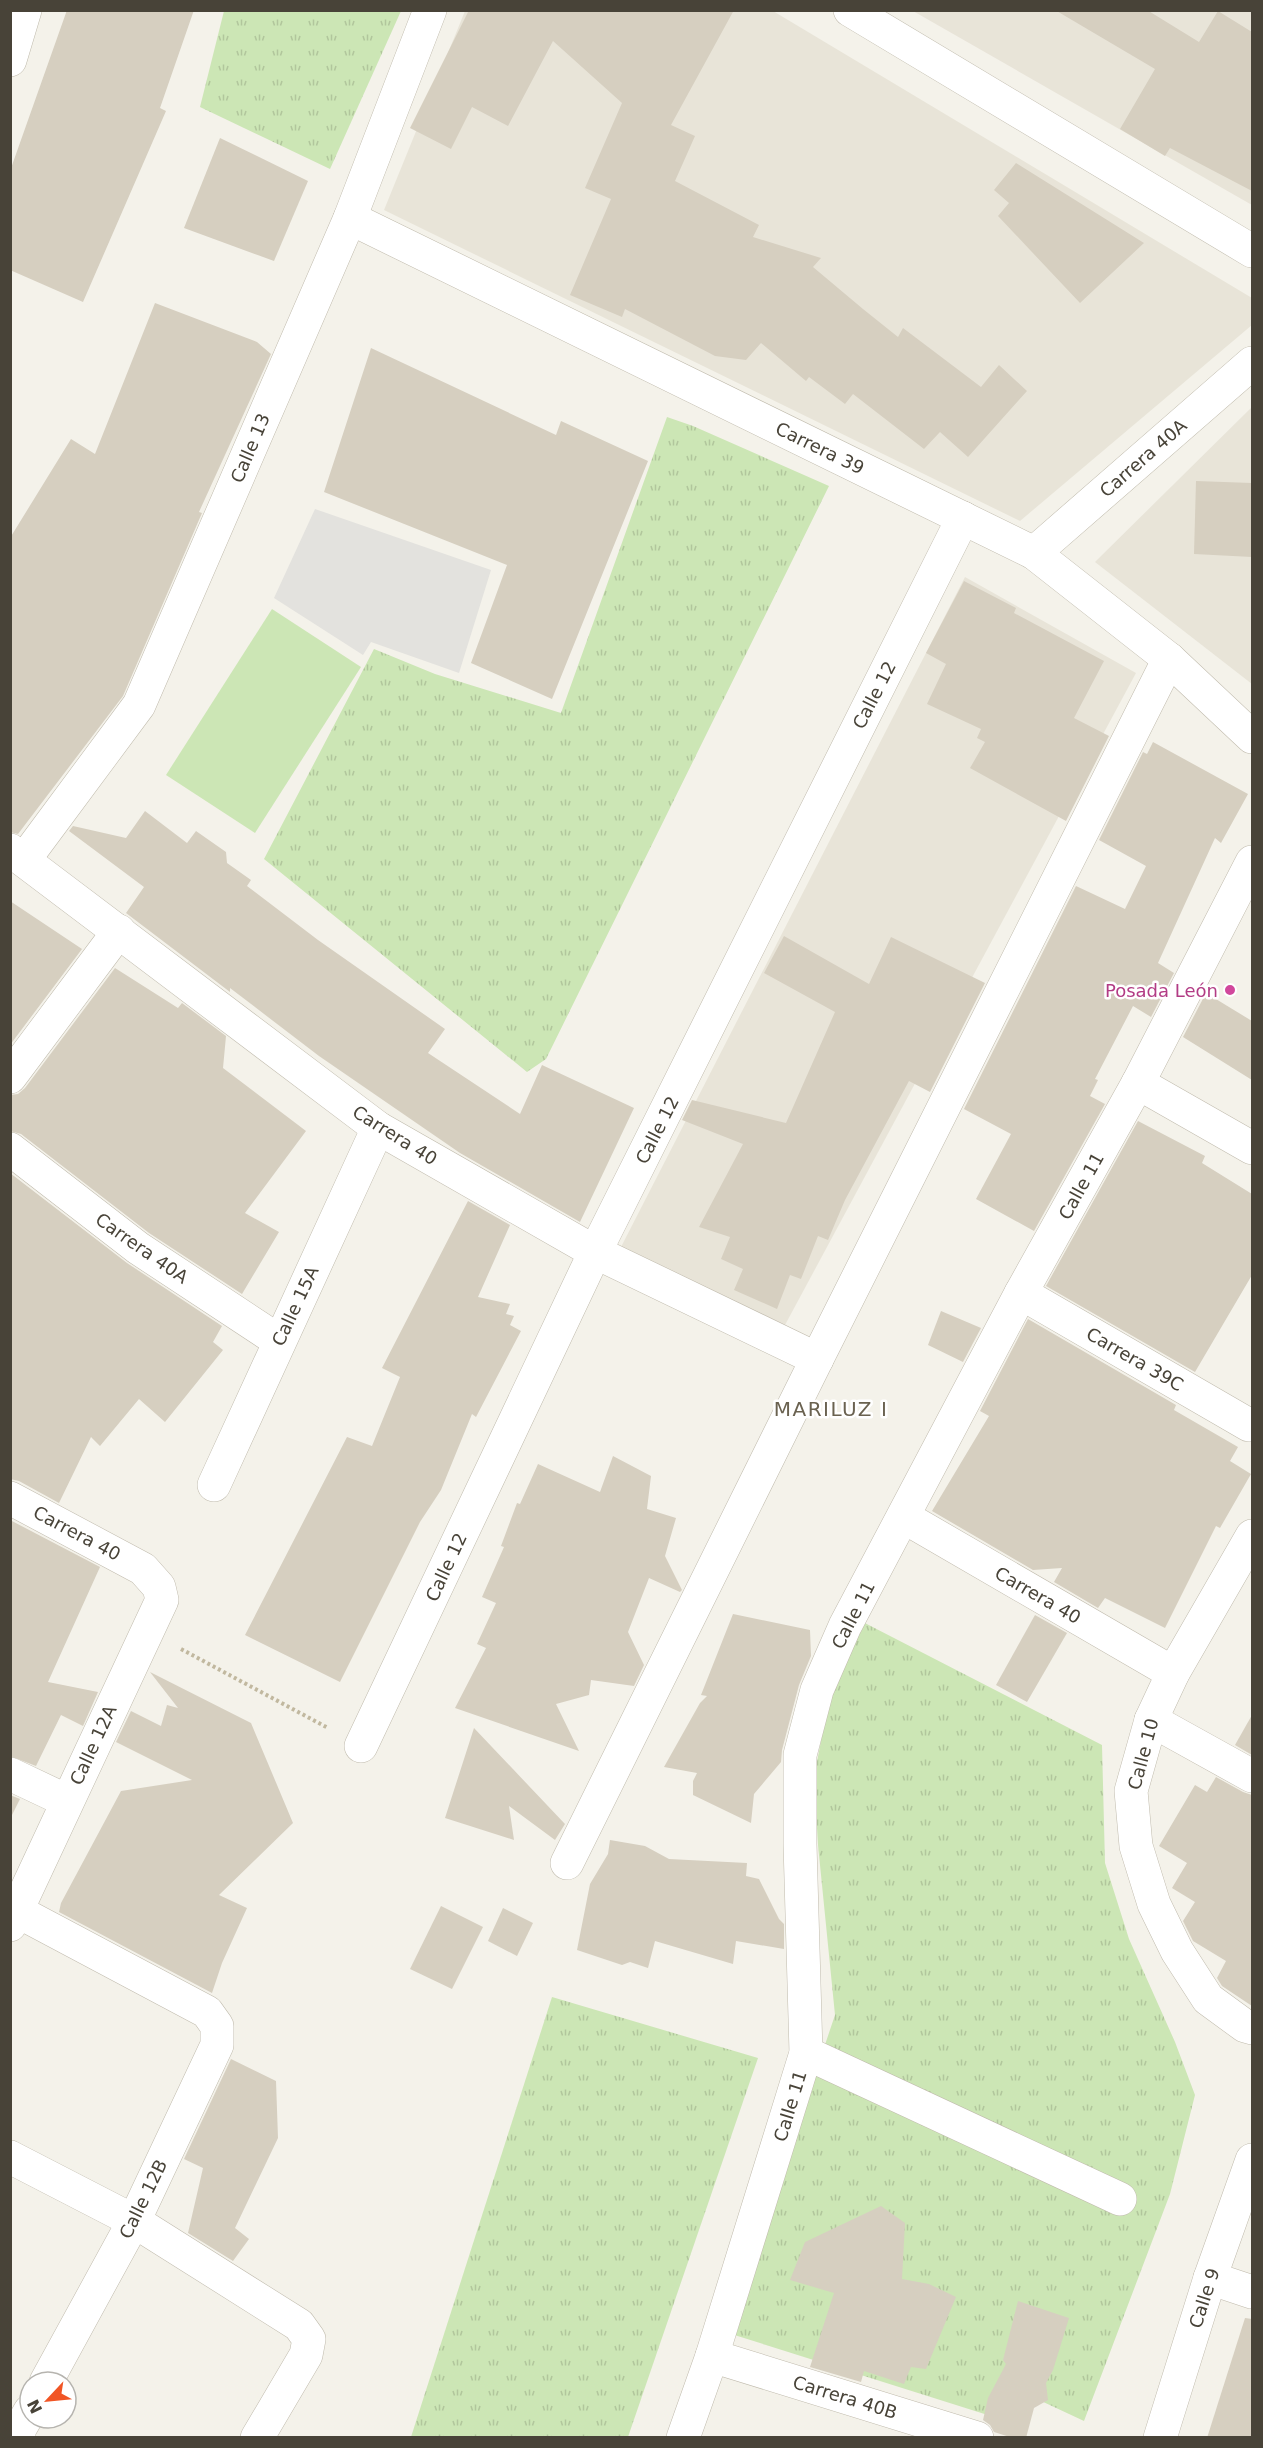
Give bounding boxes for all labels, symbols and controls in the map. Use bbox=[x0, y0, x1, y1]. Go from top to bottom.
street label: Calle 13 bbox=[226, 410, 274, 486]
street label: Carrera 40A bbox=[1095, 414, 1191, 501]
street label: Carrera 39 bbox=[772, 418, 868, 478]
street label: Calle 12 bbox=[848, 658, 900, 732]
place label: Posada León bbox=[1105, 980, 1218, 1001]
marker: Posada León bbox=[1223, 983, 1237, 997]
street label: Calle 12 bbox=[631, 1093, 683, 1167]
street label: Carrera 40 bbox=[349, 1101, 441, 1169]
street label: Calle 11 bbox=[1054, 1149, 1108, 1223]
street label: Carrera 40A bbox=[92, 1208, 193, 1288]
street label: Calle 15A bbox=[267, 1262, 323, 1349]
street label: Carrera 39C bbox=[1083, 1323, 1187, 1395]
district label: MARILUZ I bbox=[774, 1397, 888, 1421]
street label: Carrera 40 bbox=[30, 1501, 124, 1565]
street label: Calle 12 bbox=[421, 1529, 471, 1605]
street label: Carrera 40 bbox=[991, 1562, 1085, 1628]
street label: Calle 11 bbox=[827, 1578, 879, 1652]
street label: Calle 12A bbox=[65, 1701, 121, 1788]
street label: Calle 10 bbox=[1123, 1716, 1163, 1792]
street label: Calle 11 bbox=[769, 2068, 811, 2144]
street label: Calle 12B bbox=[115, 2156, 171, 2242]
street label: Calle 9 bbox=[1184, 2265, 1224, 2331]
north arrow bbox=[18, 2370, 78, 2430]
street label: Carrera 40B bbox=[790, 2371, 900, 2423]
text: N bbox=[23, 2396, 46, 2417]

